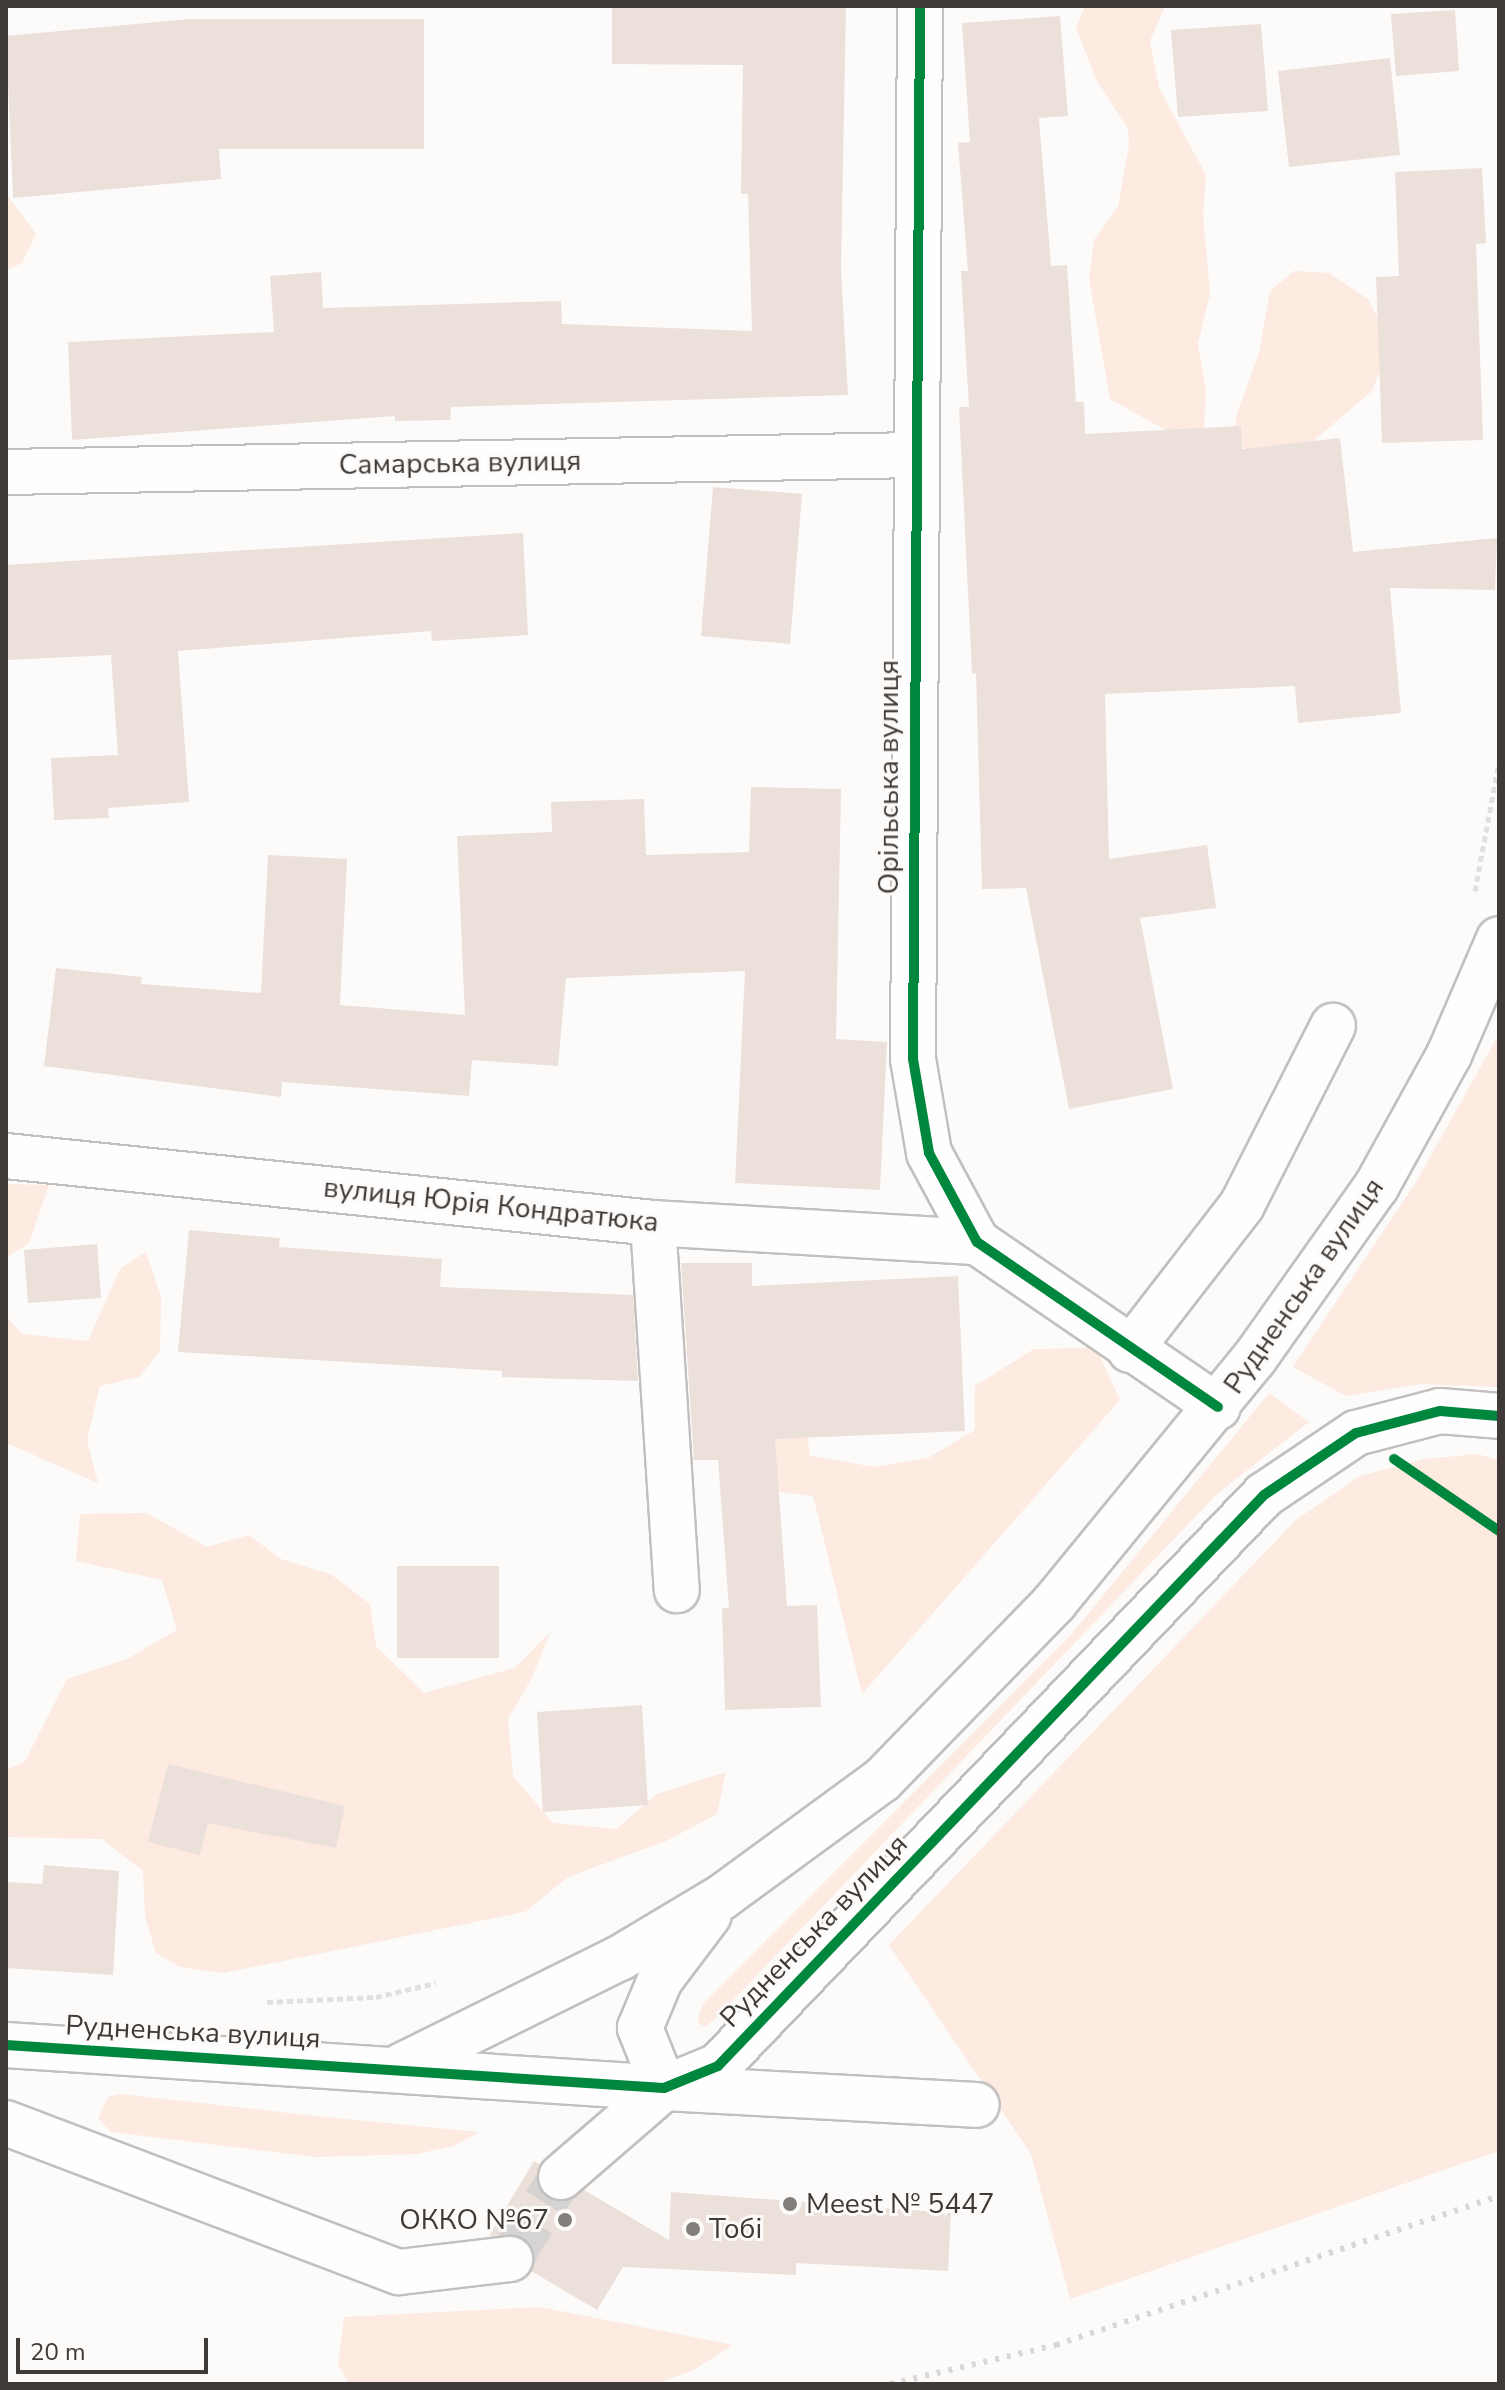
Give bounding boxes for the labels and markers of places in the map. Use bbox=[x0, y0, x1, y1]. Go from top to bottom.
place label: Meest № 5447 bbox=[806, 2187, 995, 2221]
marker: Meest № 5447 bbox=[781, 2195, 799, 2213]
place label: ОККО №67 bbox=[399, 2203, 549, 2237]
marker: ОККО №67 bbox=[556, 2211, 574, 2229]
place label: Тобі bbox=[709, 2212, 762, 2246]
marker: Тобі bbox=[684, 2220, 702, 2238]

